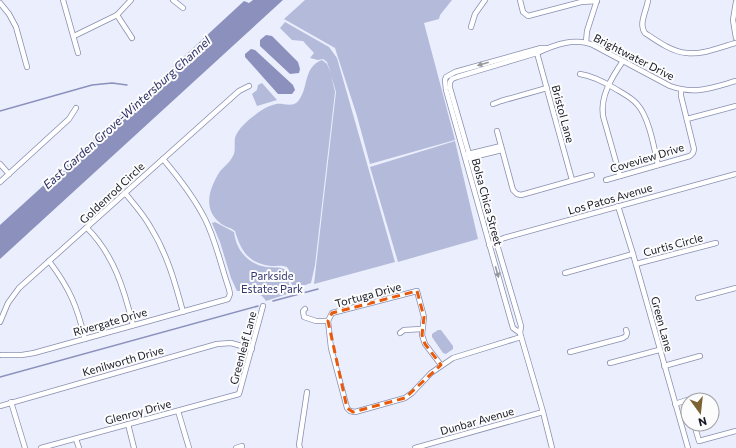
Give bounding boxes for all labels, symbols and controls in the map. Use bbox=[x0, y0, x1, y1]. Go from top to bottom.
street label: Brightwater Drive bbox=[592, 31, 677, 83]
water label: East Garden Grove-Wintersburg Channel bbox=[40, 33, 214, 191]
one-way arrow bbox=[477, 61, 489, 67]
street label: Bristol Lane bbox=[550, 84, 577, 144]
street label: Coveview Drive bbox=[608, 140, 686, 175]
street label: Bolsa Chica Street bbox=[470, 157, 506, 248]
street label: Goldenrod Circle bbox=[77, 159, 147, 226]
street label: Los Patos Avenue bbox=[566, 180, 654, 217]
street label: Curtis Circle bbox=[642, 230, 704, 259]
one-way arrow bbox=[494, 266, 500, 278]
park label: Parkside Estates Park bbox=[241, 269, 303, 295]
street label: Tortuga Drive bbox=[333, 279, 403, 310]
street label: Green Lane bbox=[649, 295, 676, 353]
street label: Rivergate Drive bbox=[71, 305, 149, 338]
street label: Greenleaf Lane bbox=[227, 310, 259, 386]
street label: Kenilworth Drive bbox=[81, 343, 165, 378]
north arrow bbox=[680, 392, 720, 432]
street label: Glenroy Drive bbox=[103, 396, 173, 427]
street label: Dunbar Avenue bbox=[439, 404, 515, 437]
text: N bbox=[697, 415, 708, 429]

